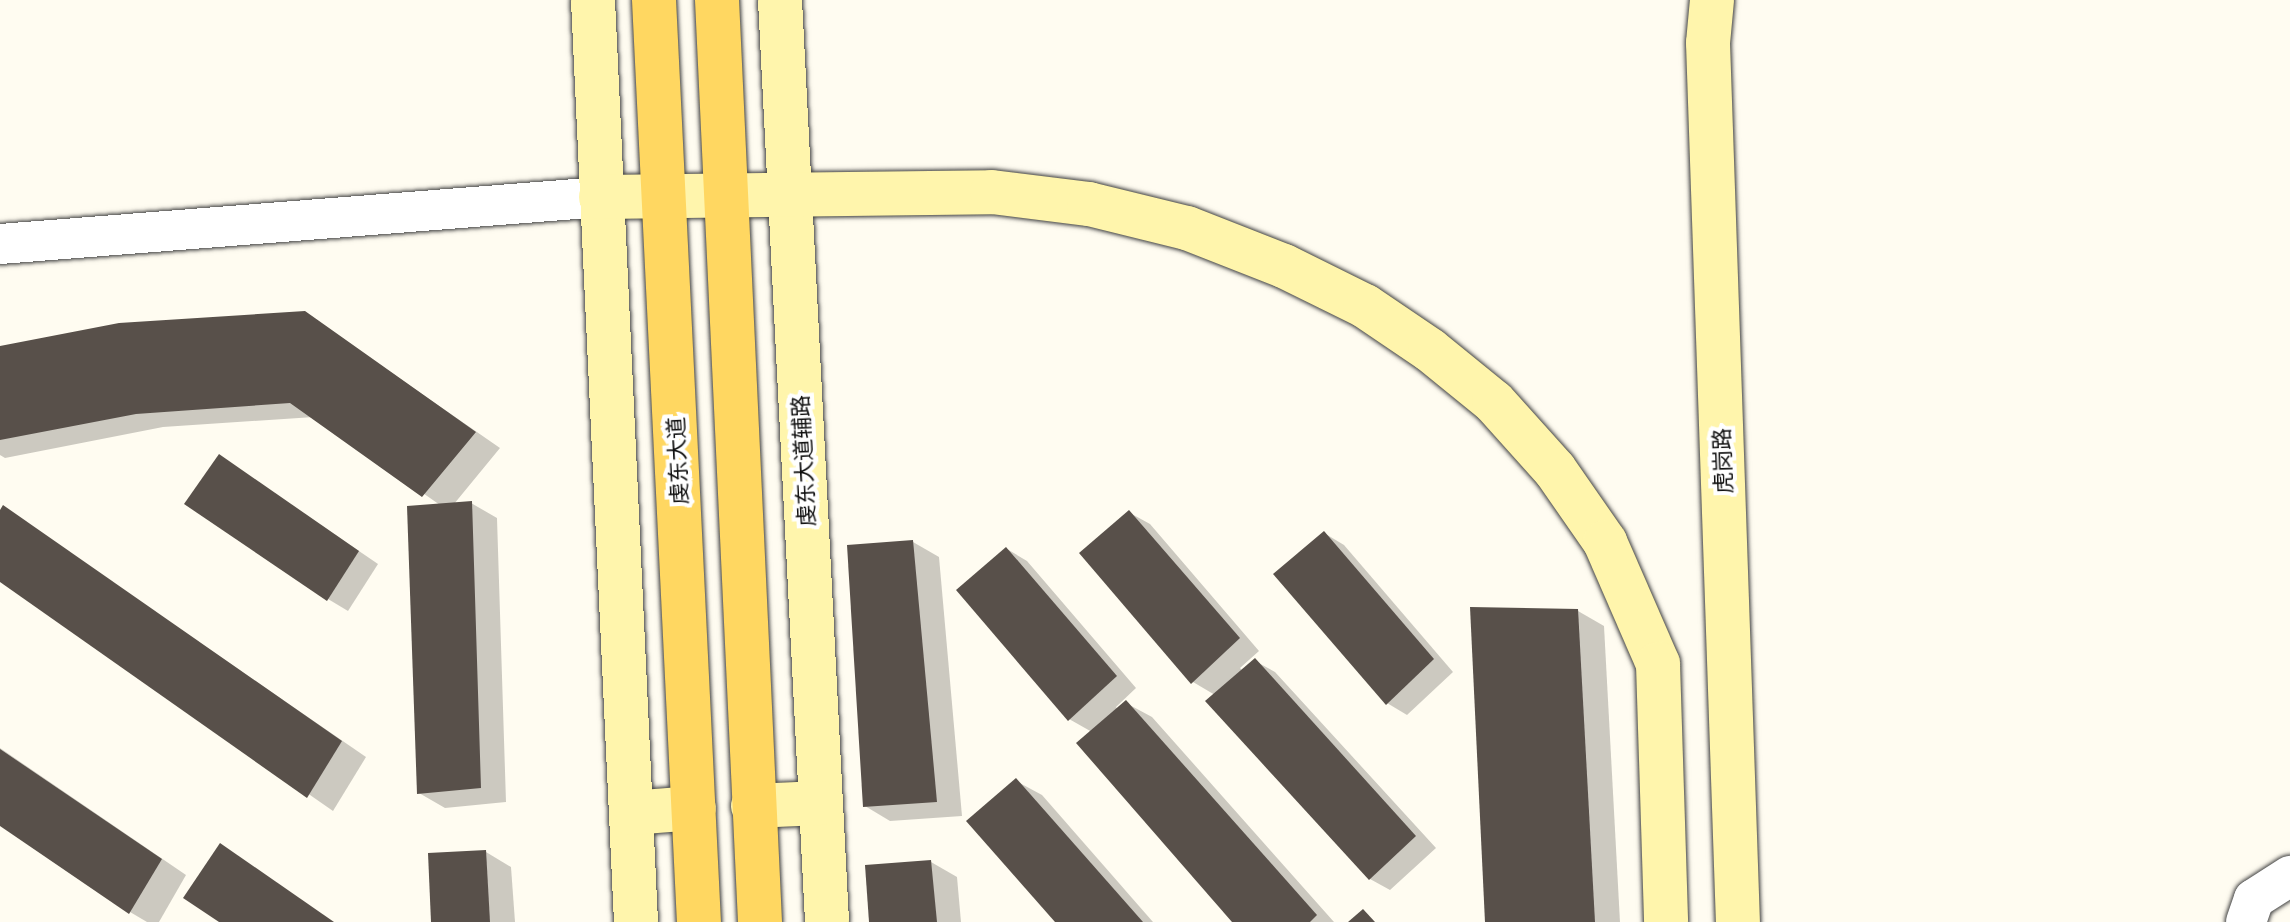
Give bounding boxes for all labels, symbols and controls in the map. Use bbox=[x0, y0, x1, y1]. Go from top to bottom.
street label: 虔东大道辅路 bbox=[786, 394, 820, 528]
street label: 虔东大道 bbox=[662, 416, 692, 506]
street label: 虎岗路 bbox=[1708, 428, 1736, 494]

